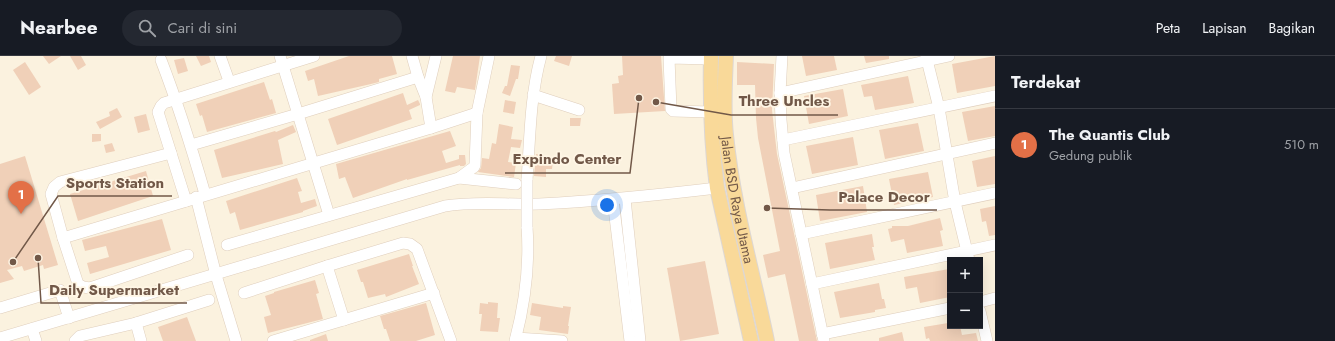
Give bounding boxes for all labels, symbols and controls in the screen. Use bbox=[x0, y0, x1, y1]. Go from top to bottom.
search box bbox=[122, 10, 402, 46]
text: Nearbee bbox=[20, 14, 98, 41]
icon: search bbox=[136, 17, 158, 39]
text: Cari di sini bbox=[168, 17, 237, 39]
text: Peta bbox=[1156, 18, 1180, 38]
text: Lapisan bbox=[1202, 18, 1247, 38]
text: Bagikan bbox=[1269, 18, 1315, 38]
text: Terdekat bbox=[1011, 70, 1080, 94]
callout: Three Uncles bbox=[731, 88, 838, 115]
text: Three Uncles bbox=[739, 90, 829, 112]
text: The Quantis Club bbox=[1049, 124, 1170, 146]
street label: Jalan BSD Raya Utama bbox=[716, 133, 759, 265]
text: 1 bbox=[1021, 135, 1027, 154]
text: 510 m bbox=[1284, 135, 1319, 154]
callout: Expindo Center bbox=[505, 146, 630, 173]
text: Gedung publik bbox=[1049, 146, 1132, 165]
text: Expindo Center bbox=[513, 148, 622, 170]
callout: Sports Station bbox=[58, 169, 172, 196]
text: Sports Station bbox=[66, 172, 164, 194]
pin: 1 bbox=[8, 181, 34, 214]
callout: Palace Decor bbox=[830, 183, 937, 210]
text: Palace Decor bbox=[838, 186, 931, 208]
your location bbox=[597, 195, 617, 215]
map controls bbox=[947, 257, 983, 329]
button: + bbox=[947, 257, 983, 293]
callout: Daily Supermarket bbox=[41, 276, 187, 303]
text: Daily Supermarket bbox=[49, 279, 179, 301]
button: − bbox=[947, 293, 983, 329]

